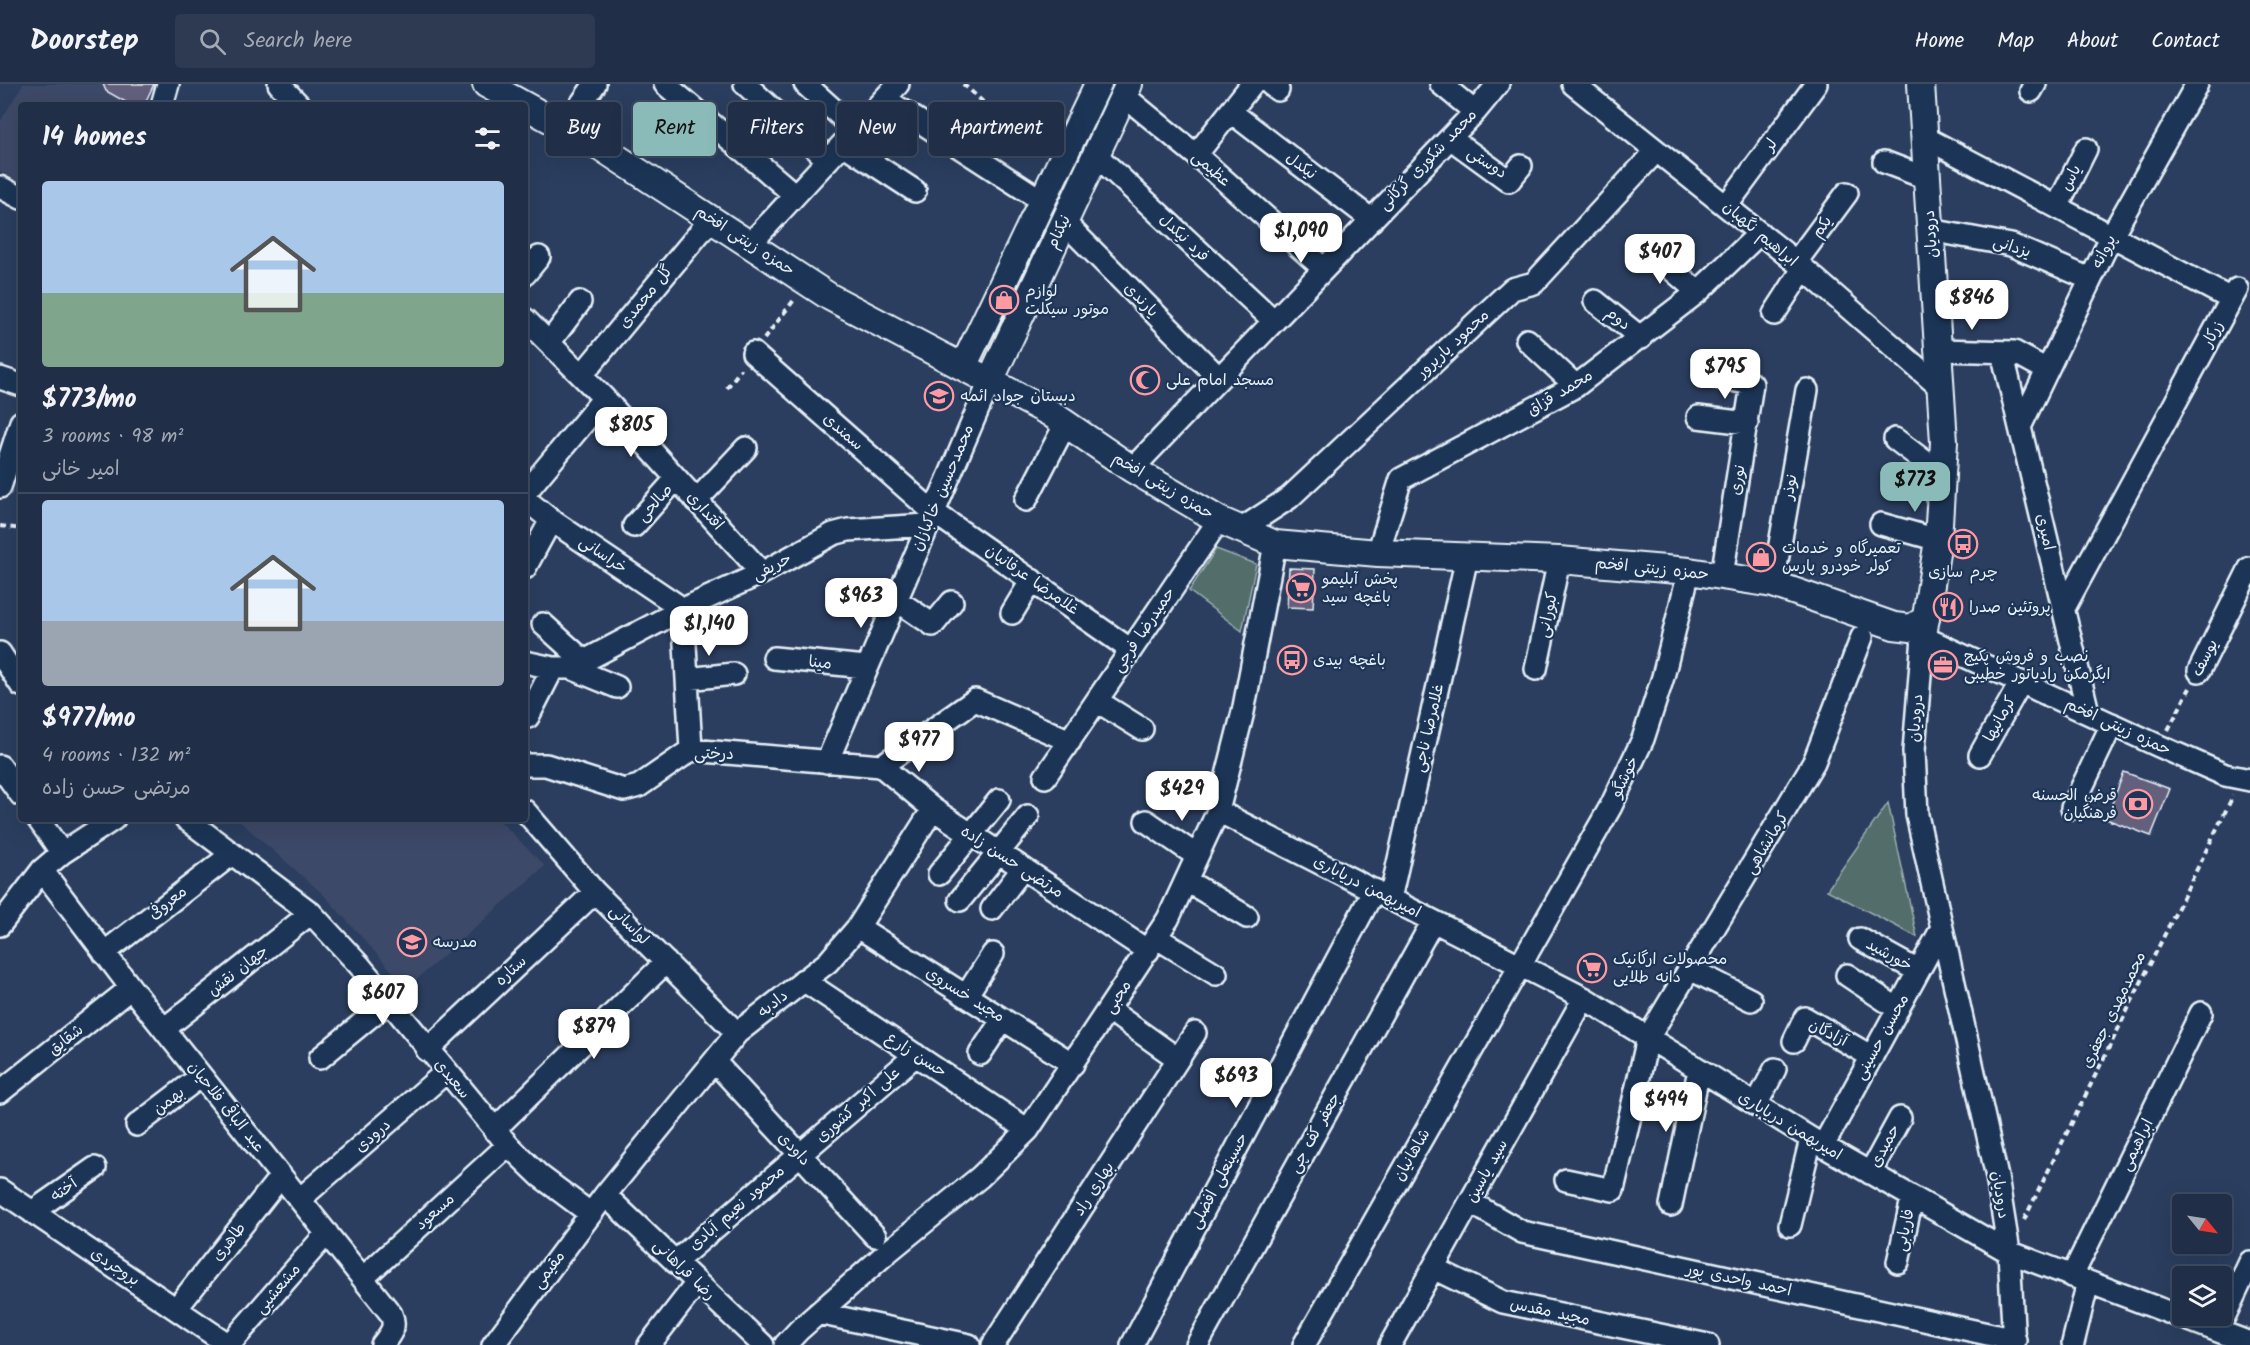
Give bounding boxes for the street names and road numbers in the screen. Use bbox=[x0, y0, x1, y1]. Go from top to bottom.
street label: محمد شکوری گرکانی bbox=[1373, 103, 1483, 217]
street label: لر bbox=[1757, 133, 1784, 158]
street label: دوستی bbox=[1462, 141, 1512, 185]
street label: عظیمی bbox=[1186, 145, 1236, 193]
street label: نیکدل bbox=[1280, 146, 1322, 186]
street label: یاس bbox=[2054, 160, 2088, 196]
street label: ابراهیم نگهبان bbox=[1717, 195, 1803, 273]
street label: حمزه زینتی افخم bbox=[690, 199, 800, 283]
street label: فرد نیکدل bbox=[1153, 208, 1215, 268]
street label: درودیان bbox=[1917, 209, 1945, 259]
street label: یکم bbox=[1805, 210, 1839, 244]
street label: نیکنام bbox=[1040, 211, 1078, 253]
street label: یزدانی bbox=[1990, 229, 2034, 265]
street label: پروانه bbox=[2085, 230, 2123, 274]
street label: گل محمدی bbox=[613, 260, 680, 334]
street label: یارندی bbox=[1118, 277, 1164, 323]
street label: دوم bbox=[1600, 301, 1636, 337]
street label: محمود یارپرور bbox=[1410, 303, 1495, 385]
street label: زرکار bbox=[2195, 316, 2231, 353]
street label: محمد قزاق bbox=[1522, 363, 1598, 423]
street label: سمندی bbox=[817, 407, 869, 457]
street label: محمدحسین خاکبازان bbox=[905, 421, 981, 555]
street label: حمزه زینتی افخم bbox=[1108, 446, 1218, 526]
street label: نوری bbox=[1723, 463, 1753, 497]
street label: نوذر bbox=[1775, 472, 1805, 503]
street label: صالحی bbox=[631, 478, 679, 528]
street label: اقتداری bbox=[680, 486, 730, 536]
street label: امیری bbox=[2029, 511, 2061, 553]
street label: خراسانی bbox=[574, 530, 632, 580]
street label: غلامرضا عرفانیان bbox=[980, 538, 1084, 622]
street label: حریفی bbox=[748, 546, 796, 588]
street label: حمزه زینتی افخم bbox=[1594, 551, 1710, 587]
street label: حمیدرضا فرجی bbox=[1106, 582, 1182, 678]
street label: کبورانی bbox=[1531, 590, 1565, 640]
street label: یوسف bbox=[2185, 635, 2225, 681]
street label: مینا bbox=[807, 649, 833, 677]
street label: غلامرضا ناجی bbox=[1407, 681, 1451, 775]
street label: کرمانیها bbox=[1977, 691, 2023, 747]
street label: حمزه زینتی افخم bbox=[2061, 691, 2175, 763]
street label: درودیان bbox=[1902, 693, 1930, 743]
street label: درختی bbox=[694, 741, 734, 767]
street label: خوشگو bbox=[1604, 752, 1646, 803]
street label: کرمانشاهی bbox=[1738, 807, 1796, 879]
street label: مرتضی حسن زاده bbox=[955, 819, 1069, 905]
street label: امیربهمن دریاباری bbox=[1309, 849, 1425, 925]
street label: معروفی bbox=[143, 880, 193, 926]
street label: لواسانی bbox=[603, 899, 655, 951]
street label: خورشید bbox=[1861, 932, 1917, 978]
street label: جهان نقش bbox=[202, 939, 274, 1003]
street label: محمدمهدی جعفری bbox=[2075, 947, 2153, 1073]
street label: ستاره bbox=[489, 950, 533, 992]
street label: مجید خسروی bbox=[920, 961, 1010, 1029]
street label: محبی bbox=[1098, 975, 1138, 1019]
street label: دادبه bbox=[752, 984, 794, 1024]
street label: محسن حسینی bbox=[1848, 989, 1916, 1085]
street label: آزادگان bbox=[1804, 1013, 1853, 1054]
street label: شقایق bbox=[43, 1018, 89, 1062]
street label: حسن زارع bbox=[880, 1026, 952, 1084]
street label: سعیدی bbox=[428, 1053, 476, 1105]
street label: عبد الباقی فلاحیان bbox=[181, 1056, 271, 1158]
street label: علی اکبر کشوری bbox=[810, 1061, 906, 1149]
street label: بهمن bbox=[148, 1081, 190, 1121]
street label: امیربهمن دریاباری bbox=[1733, 1085, 1847, 1167]
street label: جعفر کف چی bbox=[1283, 1088, 1347, 1178]
street label: درودی bbox=[349, 1113, 397, 1159]
street label: ابراهیمی bbox=[2114, 1115, 2160, 1175]
street label: حمیدی bbox=[1863, 1120, 1907, 1172]
street label: شاهانیان bbox=[1387, 1124, 1437, 1186]
street label: داودی bbox=[771, 1126, 817, 1172]
street label: حسینعلی افضلی bbox=[1183, 1128, 1255, 1234]
street label: سید یاسین bbox=[1459, 1135, 1515, 1207]
street label: بهاری راد bbox=[1067, 1157, 1121, 1221]
street label: محمود نعیم آبادی bbox=[683, 1159, 791, 1257]
street label: درودیان bbox=[1984, 1169, 2016, 1221]
street label: آخته bbox=[45, 1171, 84, 1208]
street label: مسعود bbox=[409, 1187, 461, 1237]
street label: فاريابی bbox=[1888, 1206, 1922, 1254]
street label: طاهری bbox=[206, 1217, 252, 1267]
street label: رضا فراهانی bbox=[647, 1233, 721, 1307]
street label: بروجردی bbox=[85, 1241, 145, 1293]
street label: مقیمی bbox=[526, 1246, 572, 1294]
street label: احمد واحدی پور bbox=[1682, 1256, 1794, 1303]
street label: مشعشیی bbox=[249, 1258, 307, 1320]
street label: مجید مقدس bbox=[1507, 1291, 1593, 1333]

